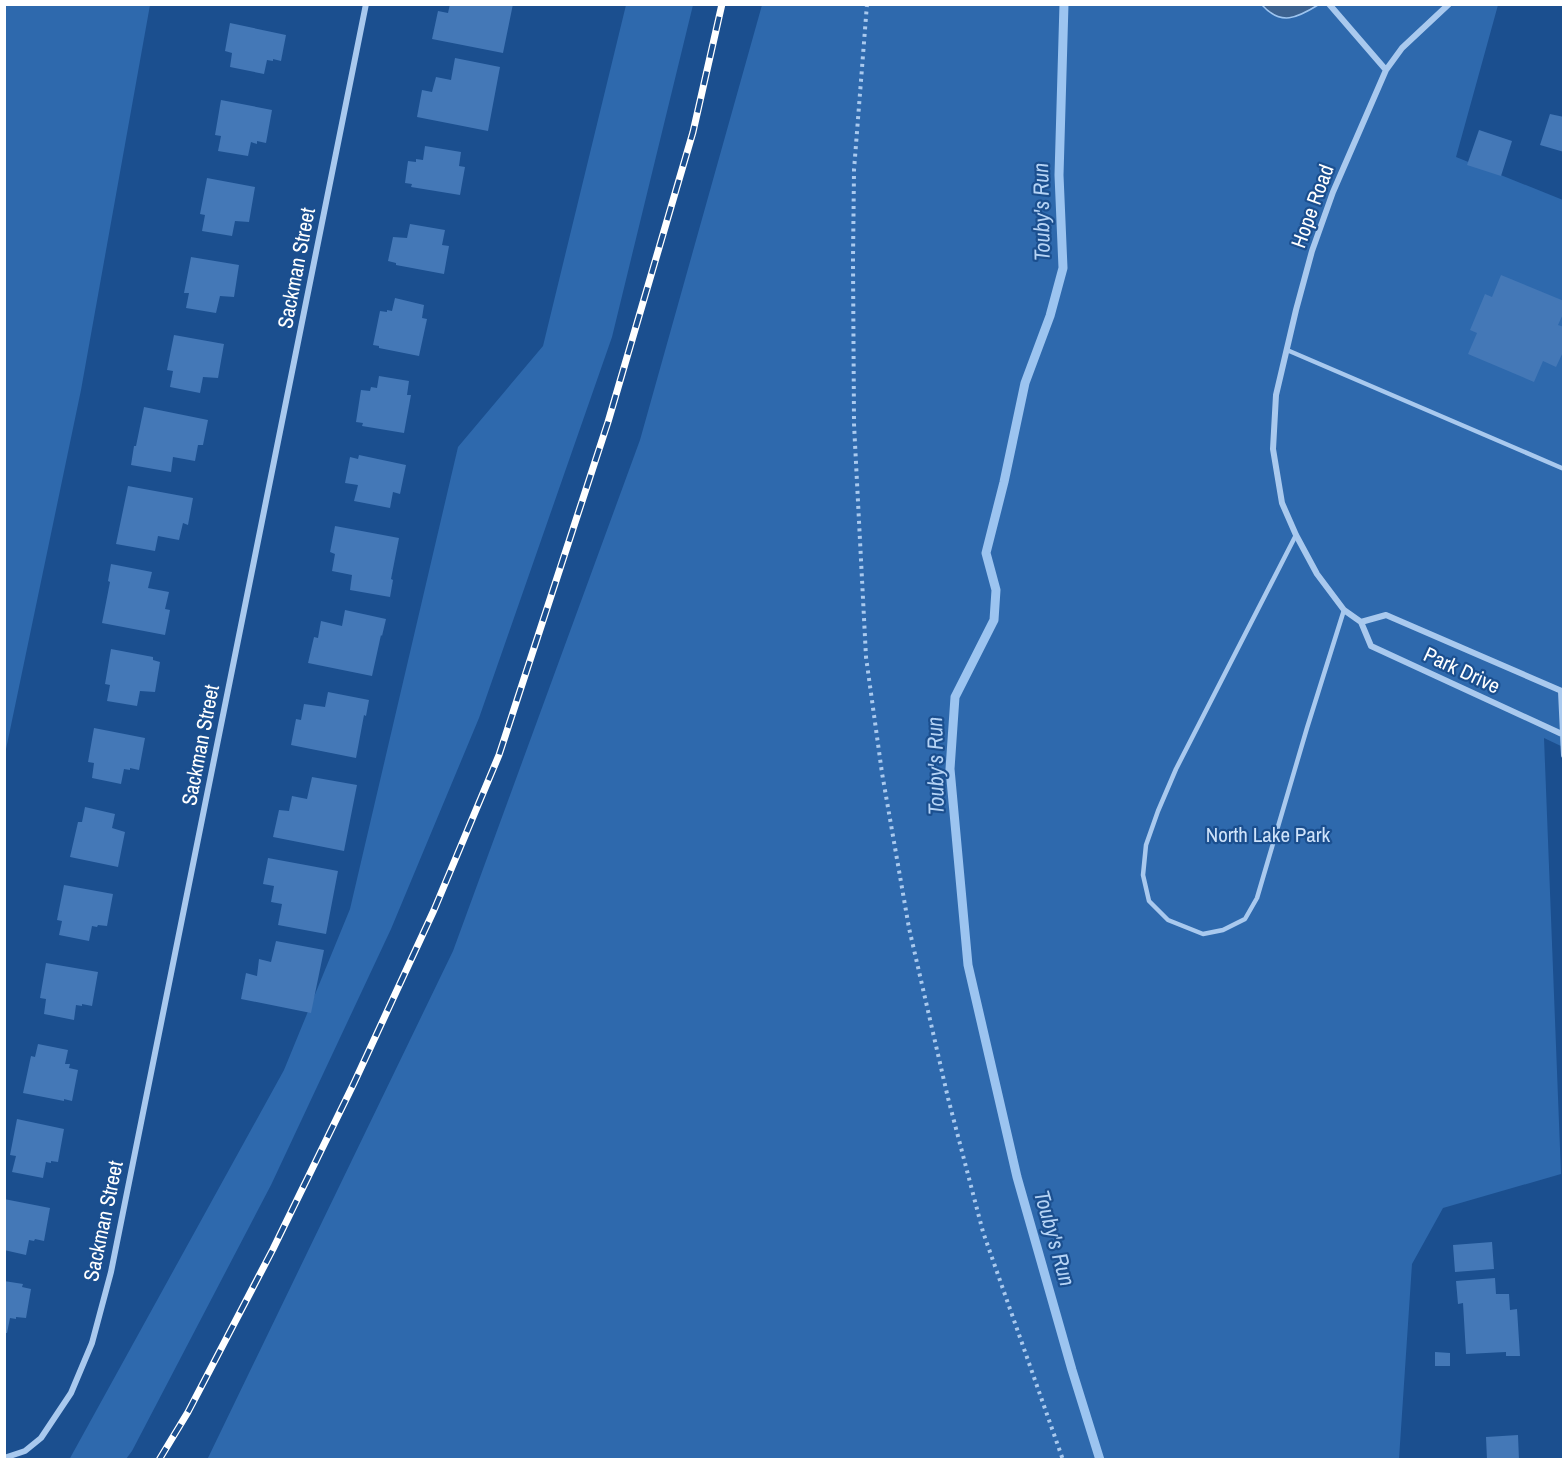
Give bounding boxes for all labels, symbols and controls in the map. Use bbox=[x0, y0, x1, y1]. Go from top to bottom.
street label: Hope Road bbox=[1283, 160, 1341, 252]
water label: Touby's Run bbox=[1025, 163, 1057, 261]
street label: Sackman Street bbox=[270, 205, 322, 331]
street label: Park Drive bbox=[1419, 640, 1505, 700]
street label: Sackman Street bbox=[174, 682, 226, 808]
water label: Touby's Run bbox=[919, 717, 951, 815]
park label: North Lake Park bbox=[1206, 820, 1331, 849]
street label: Sackman Street bbox=[76, 1158, 130, 1284]
water label: Touby's Run bbox=[1027, 1187, 1083, 1289]

